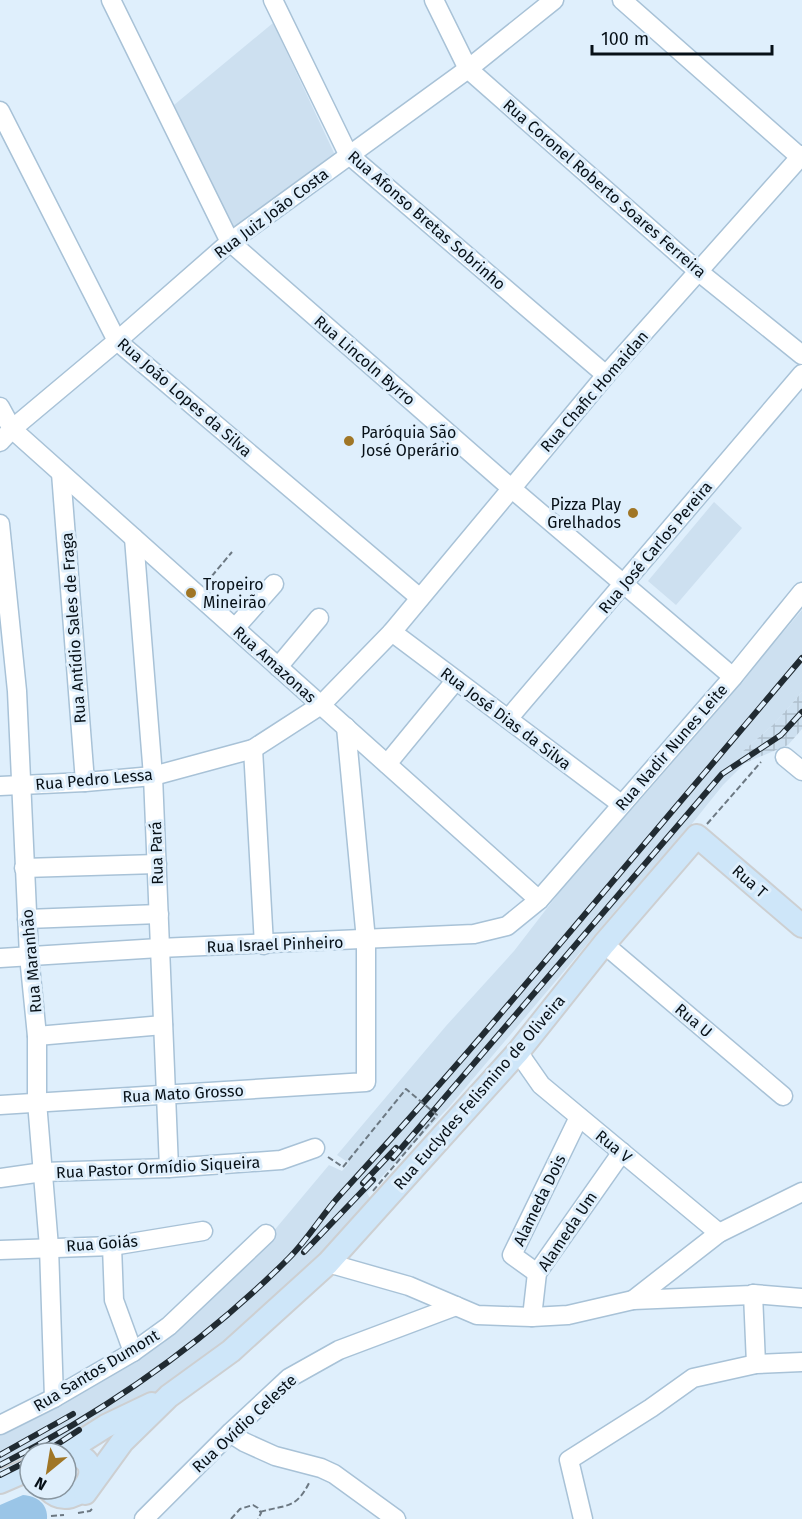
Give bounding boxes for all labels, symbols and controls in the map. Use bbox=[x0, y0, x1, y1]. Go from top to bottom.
scale bar bbox=[592, 18, 772, 56]
text: 100 m bbox=[601, 28, 649, 50]
street label: Rua Coronel Roberto Soares Ferreira bbox=[499, 95, 710, 282]
street label: Rua Afonso Bretas Sobrinho bbox=[344, 147, 509, 294]
street label: Rua Juiz João Costa bbox=[210, 164, 332, 263]
street label: Rua Lincoln Byrro bbox=[310, 311, 419, 409]
street label: Rua Chafic Homaidan bbox=[536, 327, 652, 456]
street label: Rua João Lopes da Silva bbox=[114, 334, 256, 461]
place label: Paróquia São José Operário bbox=[361, 423, 459, 460]
marker: Paróquia São José Operário bbox=[342, 434, 356, 448]
street label: Rua José Carlos Pereira bbox=[595, 477, 716, 617]
place label: Pizza Play Grelhados bbox=[547, 495, 621, 532]
marker: Pizza Play Grelhados bbox=[626, 506, 640, 520]
street label: Rua Antídio Sales de Fraga bbox=[57, 532, 90, 724]
place label: Tropeiro Mineirão bbox=[203, 575, 266, 612]
marker: Tropeiro Mineirão bbox=[184, 586, 198, 600]
street label: Rua Amazonas bbox=[229, 622, 320, 707]
street label: Rua José Dias da Silva bbox=[437, 663, 575, 774]
street label: Rua Nadir Nunes Leite bbox=[611, 680, 731, 814]
street label: Rua Pedro Lessa bbox=[34, 765, 154, 794]
street label: Rua Pará bbox=[146, 821, 167, 885]
street label: Rua T bbox=[728, 861, 772, 902]
street label: Rua Maranhão bbox=[17, 908, 46, 1014]
street label: Rua Israel Pinheiro bbox=[206, 933, 344, 956]
street label: Rua Euclydes Felismino de Oliveira bbox=[390, 991, 569, 1194]
street label: Rua U bbox=[671, 999, 716, 1041]
street label: Rua Mato Grosso bbox=[122, 1081, 244, 1106]
street label: Rua V bbox=[592, 1126, 636, 1167]
street label: Alameda Dois bbox=[509, 1152, 570, 1249]
street label: Rua Pastor Ormídio Siqueira bbox=[55, 1153, 261, 1182]
street label: Alameda Um bbox=[534, 1188, 601, 1275]
street label: Rua Goiás bbox=[66, 1232, 139, 1255]
street label: Rua Santos Dumont bbox=[30, 1325, 163, 1415]
street label: Rua Ovídio Celeste bbox=[188, 1370, 300, 1477]
north arrow bbox=[18, 1441, 78, 1501]
text: N bbox=[31, 1473, 50, 1494]

